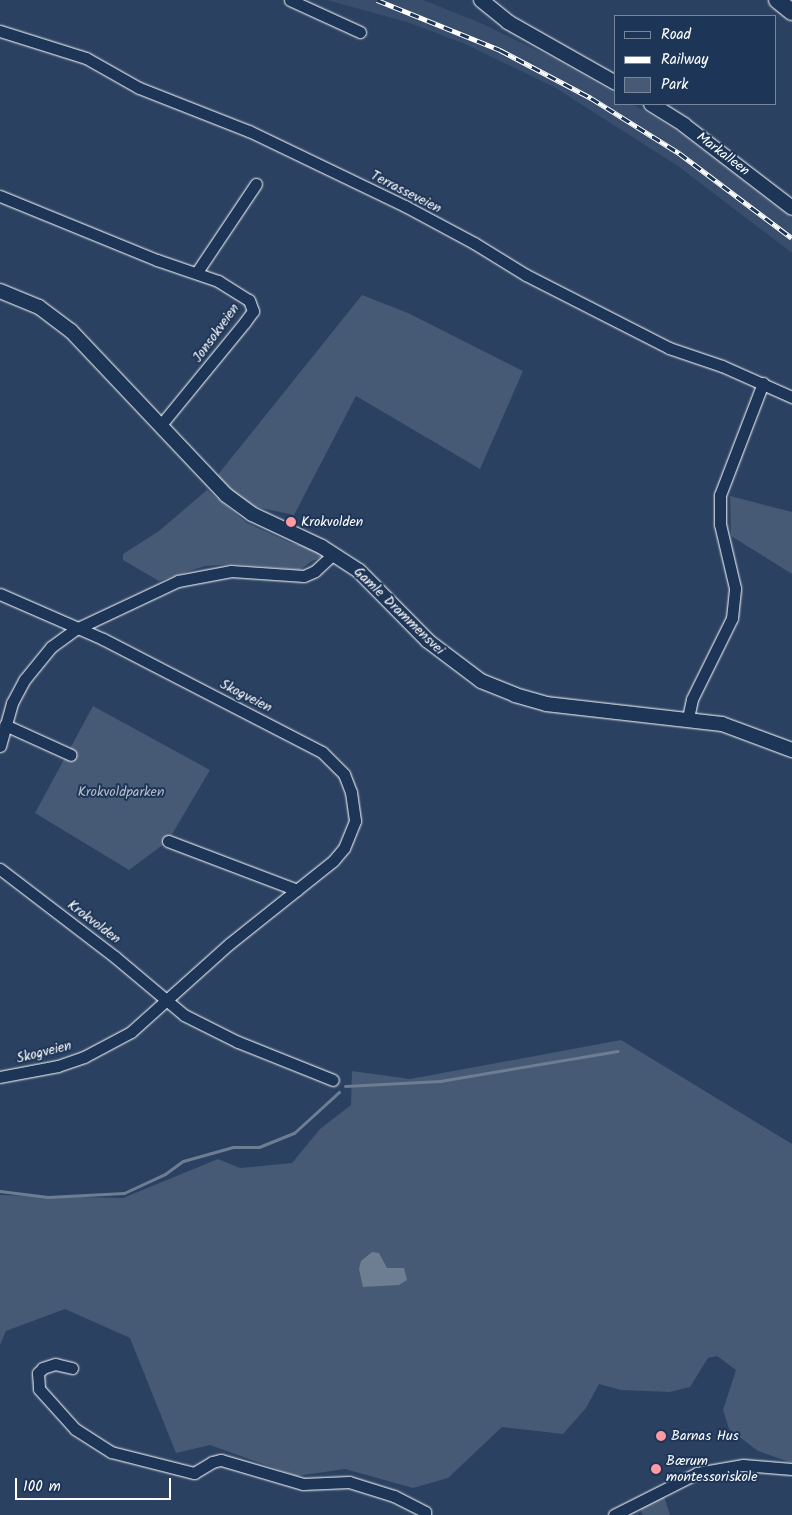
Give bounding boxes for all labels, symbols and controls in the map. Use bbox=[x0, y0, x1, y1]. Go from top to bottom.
legend bbox=[614, 15, 777, 105]
text: Road bbox=[661, 23, 691, 47]
text: Railway bbox=[661, 48, 708, 72]
text: Park bbox=[661, 73, 688, 97]
street label: Markalleen bbox=[693, 129, 753, 179]
street label: Terrasseveien bbox=[368, 167, 444, 217]
street label: Jonsokveien bbox=[189, 300, 243, 366]
place label: Krokvolden bbox=[301, 514, 363, 530]
marker: Krokvolden bbox=[285, 516, 297, 528]
street label: Gamle Drammensvei bbox=[350, 563, 448, 659]
street label: Skogveien bbox=[217, 676, 275, 716]
park label: Krokvoldparken bbox=[78, 784, 164, 800]
street label: Krokvolden bbox=[64, 897, 124, 947]
street label: Skogveien bbox=[15, 1037, 73, 1067]
place label: Barnas Hus bbox=[671, 1428, 739, 1444]
marker: Barnas Hus bbox=[655, 1430, 667, 1442]
place label: Bærum montessoriskole bbox=[666, 1453, 758, 1485]
marker: Bærum montessoriskole bbox=[650, 1463, 662, 1475]
scale bar bbox=[18, 1468, 174, 1500]
text: 100 m bbox=[23, 1475, 61, 1499]

